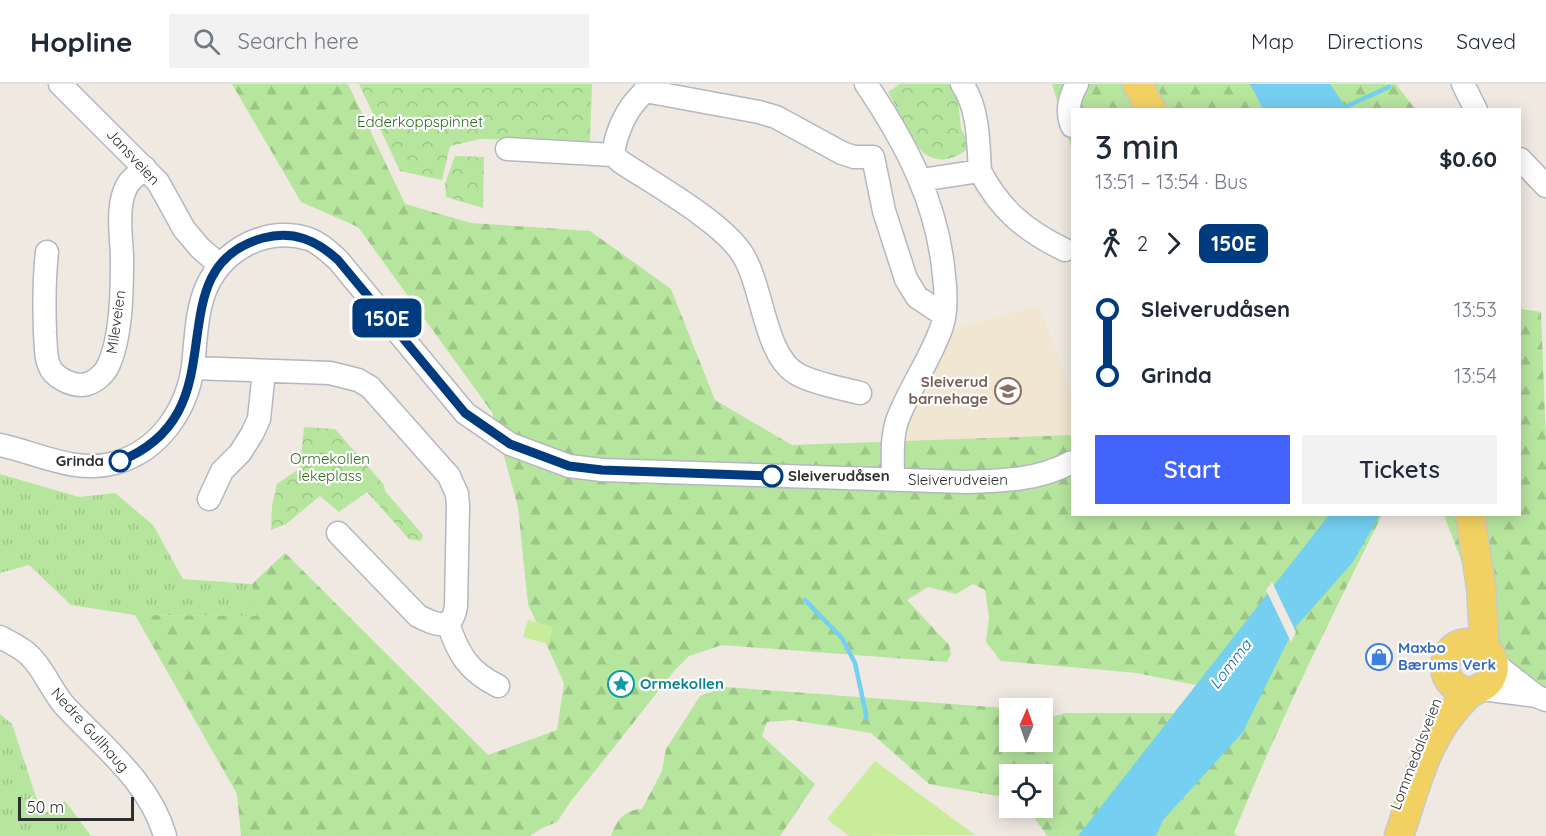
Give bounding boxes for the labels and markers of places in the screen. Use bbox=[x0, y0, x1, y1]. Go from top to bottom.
place label: Sleiverud barnehage bbox=[909, 372, 988, 408]
school or university icon: Sleiverud barnehage bbox=[993, 376, 1023, 406]
marker: Grinda bbox=[109, 450, 131, 472]
place label: Grinda bbox=[56, 451, 104, 470]
marker: Sleiverudåsen bbox=[761, 465, 783, 487]
place label: Sleiverudåsen bbox=[788, 466, 890, 485]
place label: Maxbo Bærums Verk bbox=[1398, 638, 1496, 674]
shop icon: Maxbo Bærums Verk bbox=[1364, 642, 1394, 672]
place icon: Ormekollen bbox=[606, 669, 636, 699]
place label: Ormekollen bbox=[640, 674, 724, 693]

